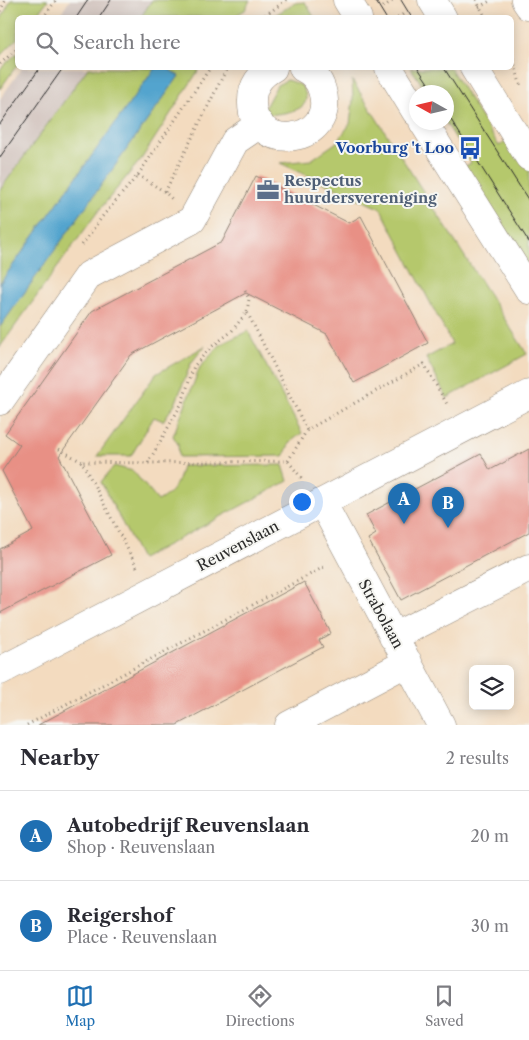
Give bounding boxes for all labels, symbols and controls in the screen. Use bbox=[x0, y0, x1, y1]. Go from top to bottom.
search box bbox=[15, 15, 514, 70]
icon: search bbox=[33, 29, 61, 57]
text: Search here bbox=[73, 31, 181, 54]
north arrow bbox=[409, 85, 454, 130]
bus stop icon: Voorburg 't Loo bbox=[457, 135, 483, 161]
place label: Voorburg 't Loo bbox=[335, 138, 454, 157]
place label: Respectus huurdersvereniging bbox=[284, 171, 437, 207]
office icon: Respectus huurdersvereniging bbox=[255, 177, 281, 203]
pin: A bbox=[388, 483, 420, 524]
pin: B bbox=[432, 487, 464, 528]
your location bbox=[289, 489, 315, 515]
street label: Reuvenslaan bbox=[194, 516, 283, 575]
street label: Strabolaan bbox=[355, 576, 409, 652]
map controls bbox=[469, 665, 514, 710]
button: layers bbox=[469, 665, 514, 710]
text: Nearby bbox=[20, 745, 99, 770]
text: 2 results bbox=[446, 748, 509, 768]
text: Autobedrijf Reuvenslaan bbox=[67, 814, 309, 837]
text: A bbox=[30, 826, 42, 846]
text: 20 m bbox=[470, 826, 509, 846]
text: Shop · Reuvenslaan bbox=[67, 837, 215, 857]
text: Reigershof bbox=[67, 904, 173, 927]
text: B bbox=[30, 916, 42, 936]
text: 30 m bbox=[471, 916, 509, 936]
text: Place · Reuvenslaan bbox=[67, 927, 217, 947]
tab: Map bbox=[65, 982, 95, 1030]
tab: Directions bbox=[225, 982, 295, 1030]
tab: Saved bbox=[425, 982, 464, 1030]

